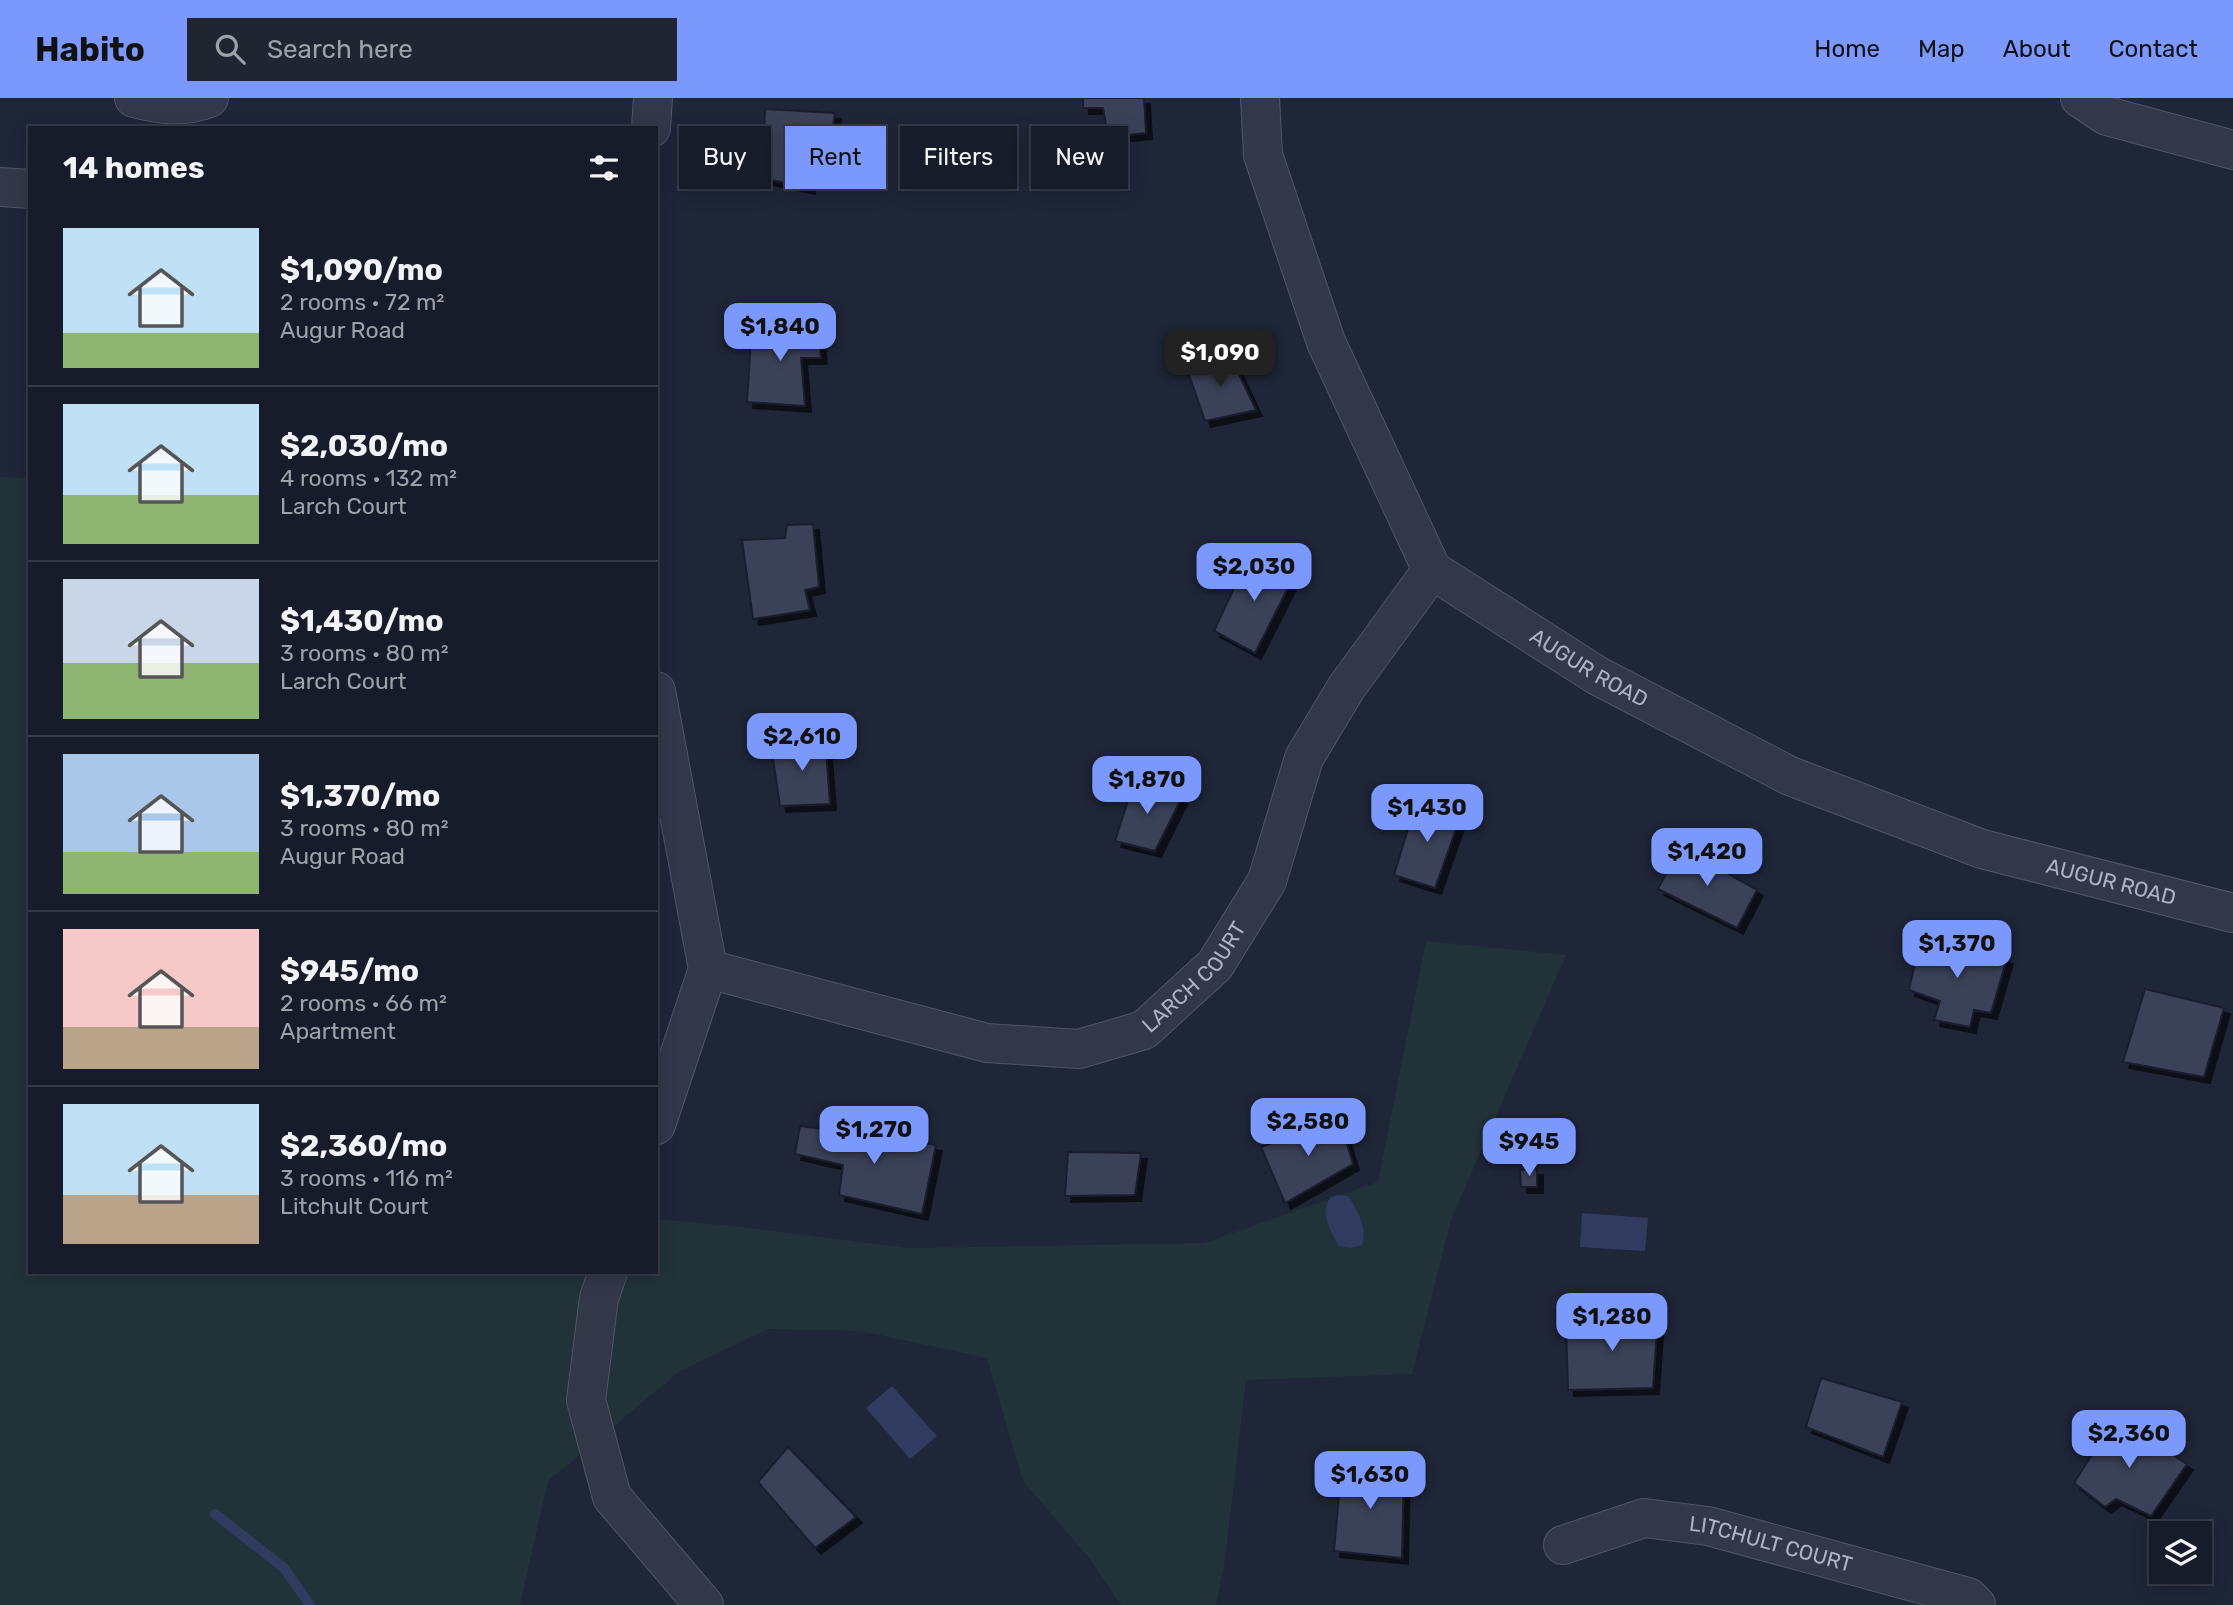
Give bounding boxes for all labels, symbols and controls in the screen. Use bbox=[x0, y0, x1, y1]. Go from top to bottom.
search box bbox=[187, 18, 677, 81]
text: Habito bbox=[35, 30, 145, 69]
icon: search bbox=[211, 30, 249, 68]
text: Search here bbox=[267, 34, 413, 65]
text: Home bbox=[1814, 35, 1880, 63]
text: Map bbox=[1918, 35, 1965, 63]
text: About bbox=[2003, 35, 2071, 63]
text: Contact bbox=[2109, 35, 2198, 63]
chip: Buy bbox=[679, 126, 771, 189]
chip: Rent bbox=[785, 126, 886, 189]
chip: Filters bbox=[900, 126, 1017, 189]
chip: New bbox=[1031, 126, 1128, 189]
icon: filters bbox=[585, 149, 623, 187]
text: 14 homes bbox=[63, 150, 205, 186]
text: $1,090/mo bbox=[280, 252, 443, 288]
icon: home bbox=[119, 256, 203, 340]
text: 2 rooms · 72 m² bbox=[280, 288, 444, 316]
pin: $1,840 bbox=[723, 303, 837, 363]
text: $1,840 bbox=[740, 312, 820, 340]
text: Augur Road bbox=[280, 316, 405, 344]
pin: $1,090 bbox=[1163, 330, 1277, 389]
text: $1,090 bbox=[1180, 338, 1260, 366]
text: $2,030/mo bbox=[280, 428, 448, 464]
icon: home bbox=[119, 432, 203, 516]
text: 4 rooms · 132 m² bbox=[280, 464, 457, 492]
text: Larch Court bbox=[280, 492, 407, 520]
pin: $2,030 bbox=[1197, 544, 1311, 603]
text: $2,030 bbox=[1213, 552, 1295, 580]
text: $1,430/mo bbox=[280, 603, 444, 639]
icon: home bbox=[119, 607, 203, 691]
street label: AUGUR ROAD bbox=[1526, 623, 1652, 712]
text: 3 rooms · 80 m² bbox=[280, 639, 449, 667]
text: Larch Court bbox=[280, 667, 407, 695]
pin: $2,610 bbox=[745, 714, 859, 773]
text: $2,610 bbox=[763, 722, 841, 750]
pin: $1,870 bbox=[1090, 756, 1204, 816]
text: $1,870 bbox=[1108, 765, 1186, 793]
text: $1,370/mo bbox=[280, 778, 440, 814]
icon: home bbox=[119, 782, 203, 866]
pin: $1,430 bbox=[1370, 784, 1484, 844]
text: $1,430 bbox=[1387, 793, 1467, 821]
text: 3 rooms · 80 m² bbox=[280, 814, 449, 842]
pin: $1,420 bbox=[1650, 828, 1764, 888]
text: $1,420 bbox=[1667, 837, 1747, 865]
text: Augur Road bbox=[280, 842, 405, 870]
street label: AUGUR ROAD bbox=[2044, 853, 2179, 910]
street label: LARCH COURT bbox=[1137, 917, 1251, 1037]
pin: $1,370 bbox=[1900, 920, 2014, 980]
text: $1,370 bbox=[1918, 929, 1996, 957]
text: $945/mo bbox=[280, 953, 419, 989]
icon: home bbox=[119, 957, 203, 1041]
text: 2 rooms · 66 m² bbox=[280, 989, 447, 1017]
text: Apartment bbox=[280, 1017, 396, 1045]
pin: $2,580 bbox=[1251, 1098, 1365, 1158]
pin: $1,270 bbox=[817, 1107, 931, 1166]
text: $2,580 bbox=[1267, 1107, 1349, 1135]
text: $1,270 bbox=[836, 1115, 912, 1143]
pin: $945 bbox=[1488, 1118, 1570, 1178]
text: $945 bbox=[1499, 1127, 1559, 1155]
text: $2,360/mo bbox=[280, 1128, 447, 1164]
icon: home bbox=[119, 1132, 203, 1216]
text: 3 rooms · 116 m² bbox=[280, 1164, 453, 1192]
text: Litchult Court bbox=[280, 1192, 428, 1220]
pin: $1,280 bbox=[1555, 1294, 1669, 1353]
text: $1,280 bbox=[1572, 1302, 1652, 1330]
pin: $2,360 bbox=[2072, 1410, 2186, 1470]
text: $2,360 bbox=[2088, 1419, 2170, 1447]
pin: $1,630 bbox=[1313, 1452, 1427, 1511]
text: $1,630 bbox=[1331, 1460, 1409, 1488]
street label: LITCHULT COURT bbox=[1688, 1511, 1855, 1577]
map controls bbox=[2149, 1521, 2212, 1584]
button: layers bbox=[2149, 1521, 2212, 1584]

